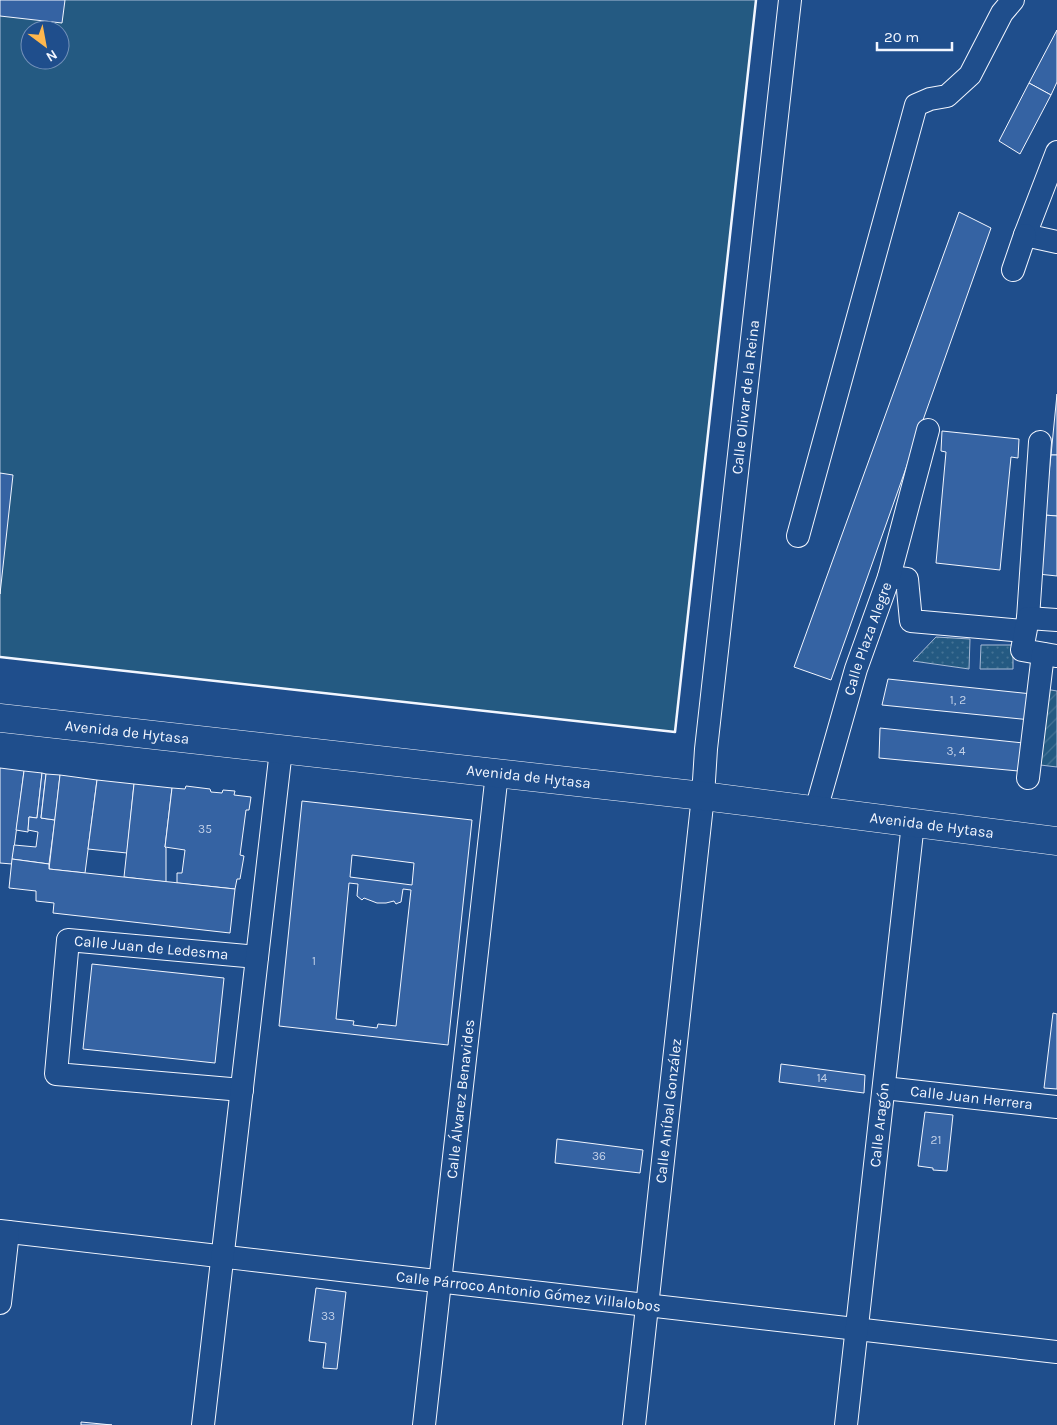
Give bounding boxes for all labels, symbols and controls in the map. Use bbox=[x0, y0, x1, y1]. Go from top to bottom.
north arrow bbox=[20, 20, 70, 70]
scale bar bbox=[877, 20, 952, 52]
text: 20 m bbox=[884, 28, 919, 46]
text: N bbox=[43, 46, 60, 65]
street label: Calle Olivar de la Reina bbox=[728, 319, 763, 475]
street label: Calle Plaza Alegre bbox=[840, 579, 896, 698]
house number: 1, 2 bbox=[950, 693, 966, 707]
street label: Avenida de Hytasa bbox=[64, 716, 190, 748]
house number: 3, 4 bbox=[946, 744, 966, 758]
street label: Avenida de Hytasa bbox=[466, 761, 592, 793]
street label: Avenida de Hytasa bbox=[869, 808, 995, 842]
house number: 35 bbox=[198, 822, 212, 836]
street label: Calle Juan de Ledesma bbox=[74, 932, 229, 963]
house number: 1 bbox=[312, 954, 316, 968]
street label: Calle Álvarez Benavides bbox=[443, 1018, 478, 1180]
street label: Calle Aníbal González bbox=[652, 1038, 685, 1184]
house number: 14 bbox=[817, 1071, 828, 1085]
street label: Calle Aragón bbox=[866, 1082, 893, 1168]
street label: Calle Juan Herrera bbox=[909, 1082, 1034, 1113]
house number: 21 bbox=[931, 1133, 941, 1147]
house number: 36 bbox=[592, 1149, 606, 1163]
street label: Calle Párroco Antonio Gómez Villalobos bbox=[395, 1267, 662, 1316]
house number: 33 bbox=[321, 1309, 335, 1323]

